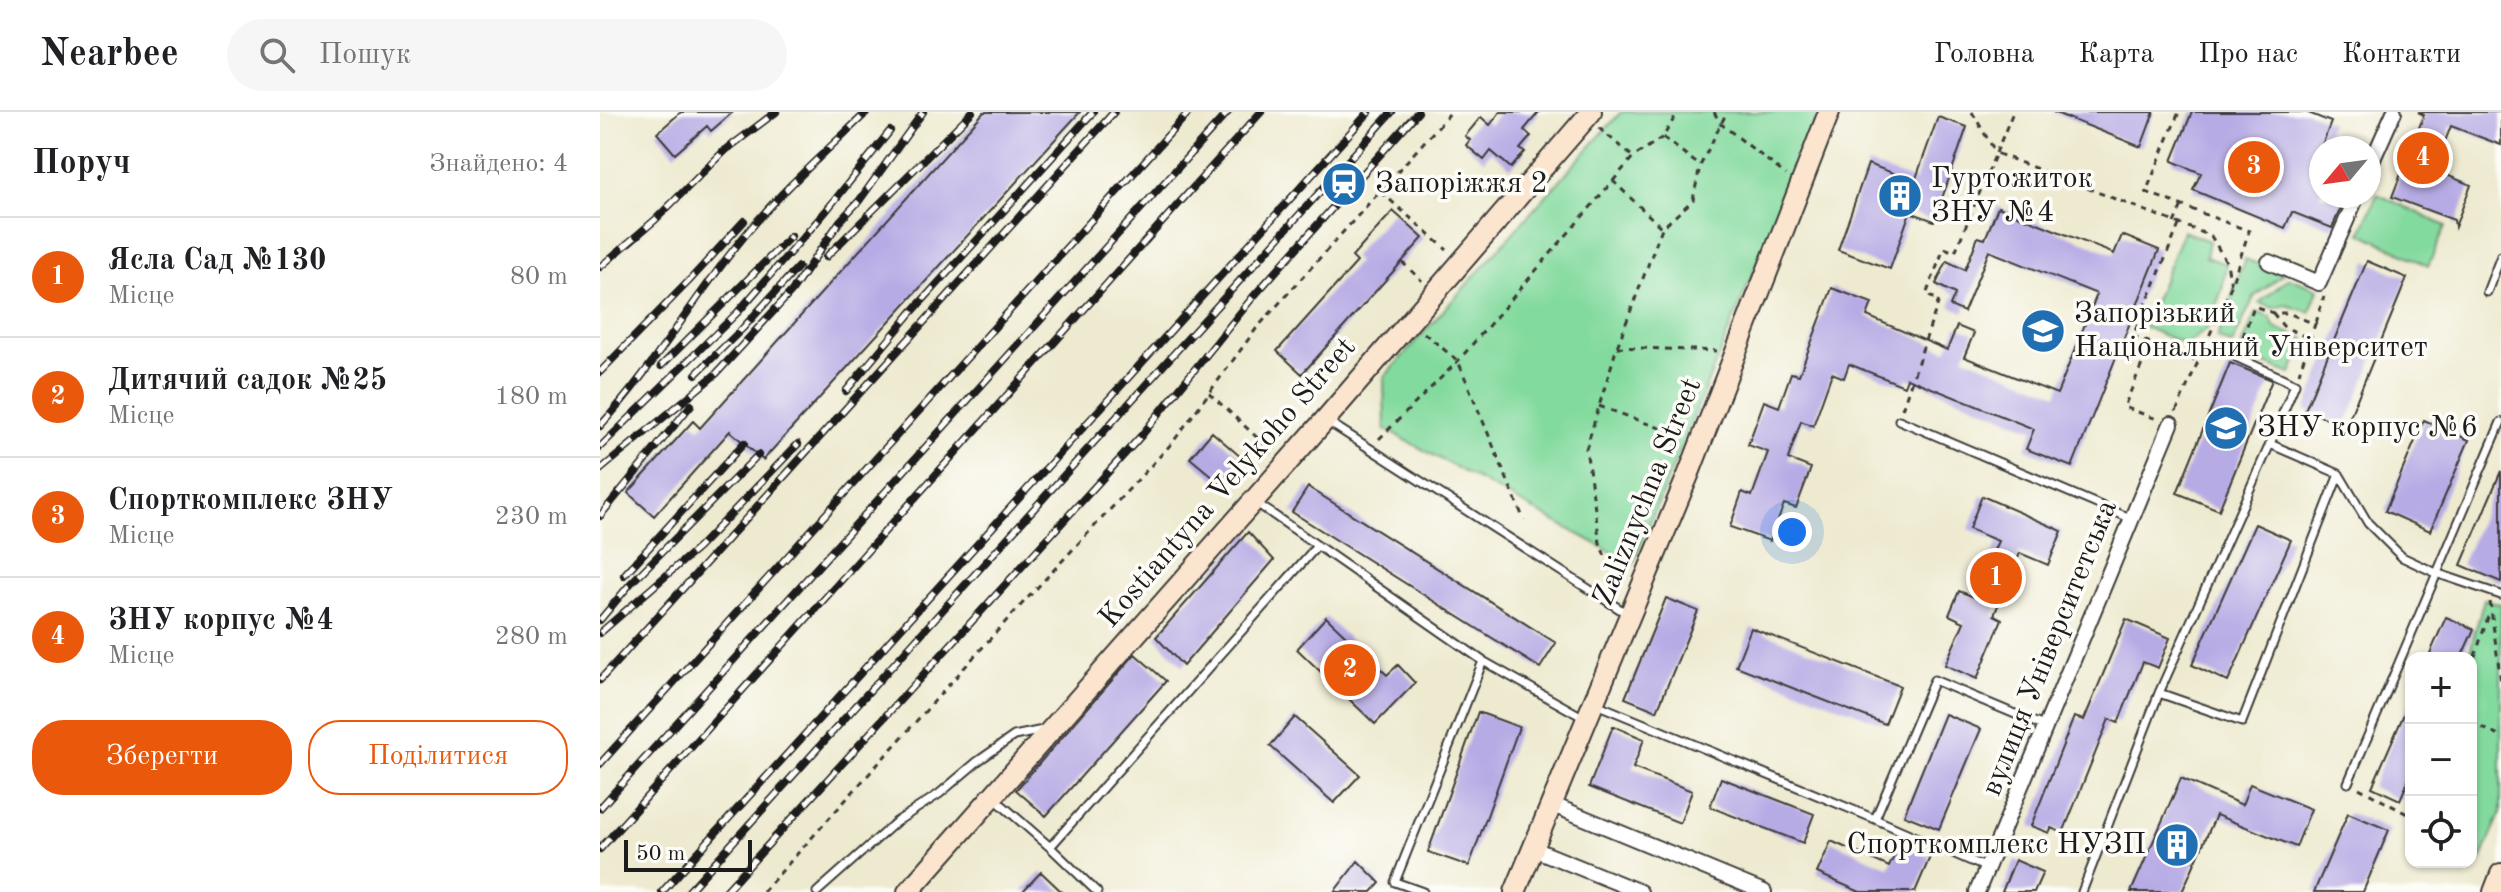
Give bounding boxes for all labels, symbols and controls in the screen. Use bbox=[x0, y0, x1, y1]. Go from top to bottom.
search box bbox=[227, 19, 787, 91]
icon: search bbox=[255, 33, 299, 77]
text: Nearbee bbox=[40, 36, 179, 74]
text: Пошук bbox=[319, 40, 411, 70]
text: Головна bbox=[1934, 41, 2035, 69]
text: Карта bbox=[2079, 41, 2154, 69]
text: Про нас bbox=[2198, 41, 2298, 69]
text: Контакти bbox=[2342, 41, 2461, 69]
pin: 4 bbox=[2397, 128, 2449, 188]
north arrow bbox=[2309, 136, 2381, 208]
pin: 3 bbox=[2228, 137, 2280, 197]
text: Поруч bbox=[32, 147, 131, 181]
text: Знайдено: 4 bbox=[429, 151, 568, 177]
station icon: Запоріжжя 2 bbox=[1320, 160, 1368, 208]
place label: Гуртожиток ЗНУ №4 bbox=[1931, 164, 2093, 228]
place label: Запоріжжя 2 bbox=[1375, 169, 1548, 199]
building icon: Гуртожиток ЗНУ №4 bbox=[1876, 172, 1924, 220]
text: Ясла Сад №130 bbox=[108, 246, 327, 276]
text: 1 bbox=[50, 264, 66, 290]
text: 80 m bbox=[510, 264, 568, 290]
text: Місце bbox=[108, 283, 174, 309]
place label: Запорізький Національний Університет bbox=[2074, 299, 2428, 363]
school or university icon: Запорізький Національний Університет bbox=[2019, 307, 2067, 355]
street label: Kostiantyna Velykoho Street bbox=[1094, 332, 1362, 634]
text: Дитячий садок №25 bbox=[108, 366, 387, 396]
street label: Zaliznychna Street bbox=[1589, 374, 1707, 610]
text: 2 bbox=[50, 384, 66, 410]
text: 180 m bbox=[495, 384, 568, 410]
text: Місце bbox=[108, 403, 174, 429]
school or university icon: ЗНУ корпус №6 bbox=[2202, 404, 2250, 452]
place label: ЗНУ корпус №6 bbox=[2257, 413, 2478, 443]
text: Спорткомплекс ЗНУ bbox=[108, 486, 393, 516]
street label: вулиця Університетська bbox=[1977, 496, 2123, 800]
text: 3 bbox=[50, 504, 66, 530]
text: 230 m bbox=[495, 504, 568, 530]
your location bbox=[1772, 512, 1812, 552]
text: Місце bbox=[108, 523, 174, 549]
pin: 1 bbox=[1970, 548, 2022, 608]
text: ЗНУ корпус №4 bbox=[108, 606, 334, 636]
text: 4 bbox=[50, 624, 66, 650]
text: 280 m bbox=[495, 624, 568, 650]
pin: 2 bbox=[1324, 640, 1376, 700]
text: Місце bbox=[108, 643, 174, 669]
map controls bbox=[2405, 652, 2477, 868]
button: + bbox=[2405, 652, 2477, 724]
button: Зберегти bbox=[32, 720, 292, 795]
button: Поділитися bbox=[308, 720, 568, 795]
button: − bbox=[2405, 724, 2477, 796]
button: locate bbox=[2405, 796, 2477, 868]
building icon: Спорткомплекс НУЗП bbox=[2153, 821, 2201, 869]
place label: Спорткомплекс НУЗП bbox=[1847, 830, 2146, 860]
scale bar bbox=[624, 836, 752, 872]
text: 50 m bbox=[636, 843, 685, 865]

